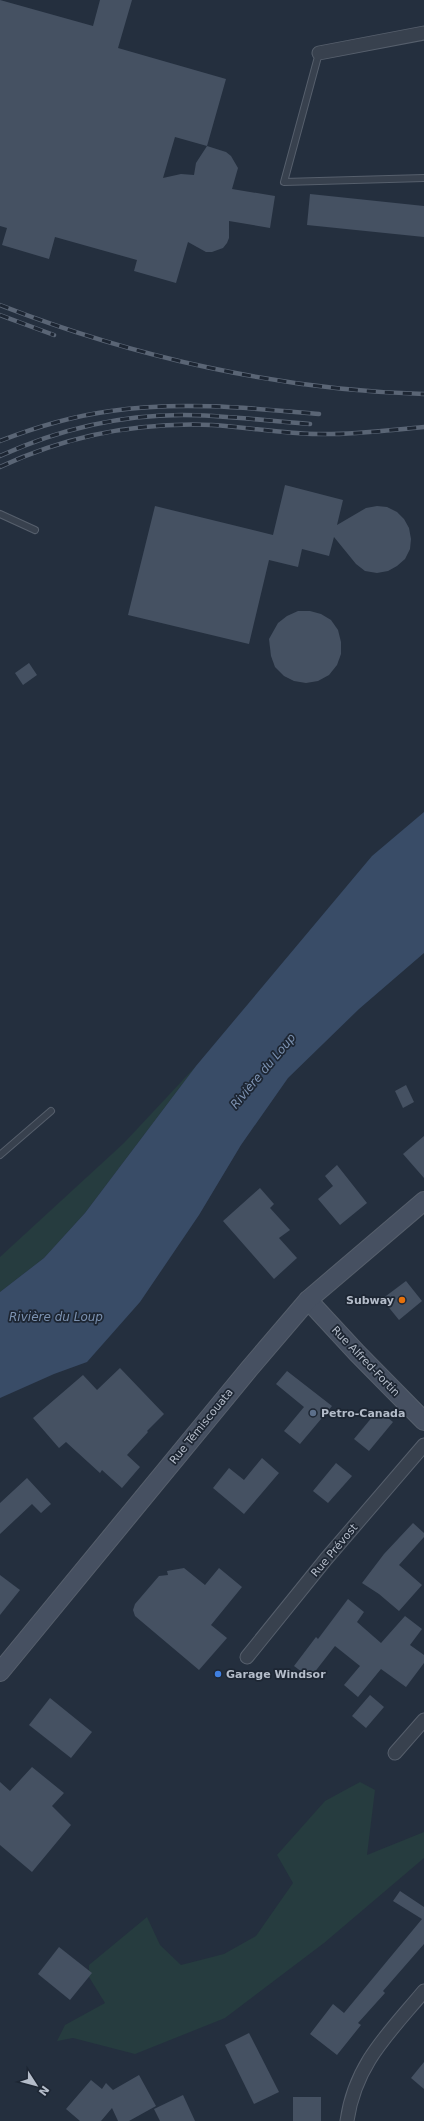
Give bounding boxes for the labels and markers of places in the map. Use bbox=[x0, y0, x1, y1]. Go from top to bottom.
place label: Subway bbox=[346, 1294, 394, 1307]
marker: Subway bbox=[397, 1295, 407, 1305]
place label: Petro-Canada bbox=[321, 1407, 405, 1420]
marker: Petro-Canada bbox=[308, 1408, 318, 1418]
place label: Garage Windsor bbox=[226, 1668, 326, 1681]
marker: Garage Windsor bbox=[213, 1669, 223, 1679]

